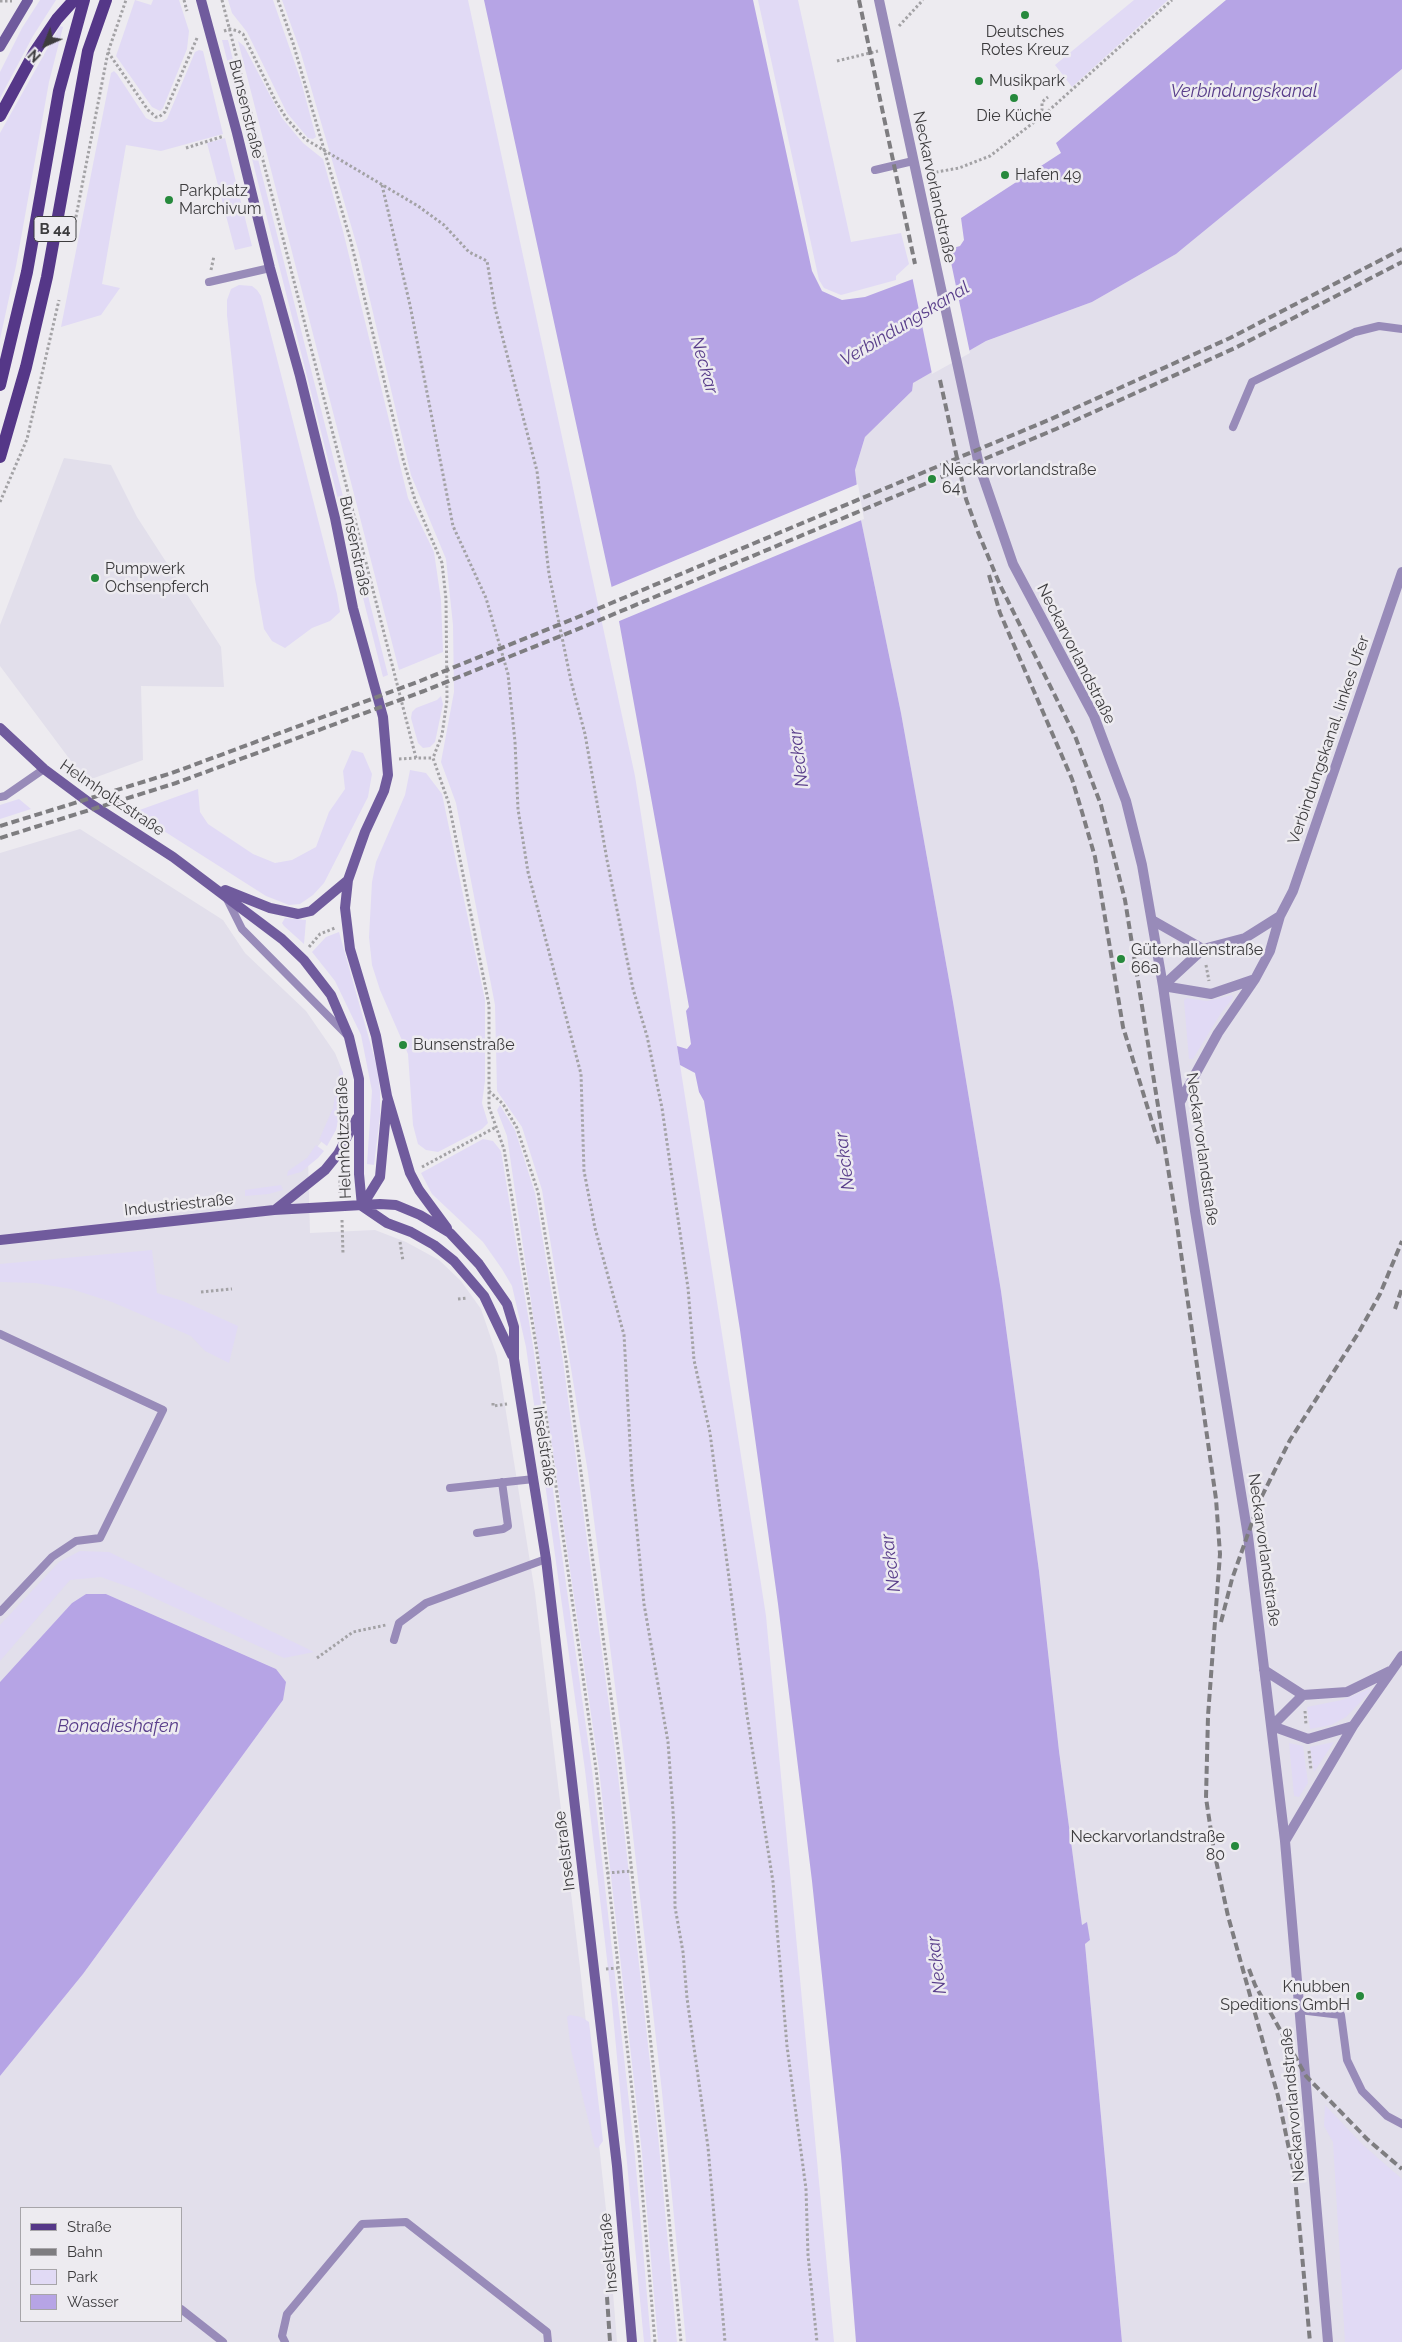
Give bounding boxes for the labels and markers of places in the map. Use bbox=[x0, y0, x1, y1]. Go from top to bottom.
marker: Deutsches Rotes Kreuz bbox=[1019, 9, 1031, 21]
place label: Deutsches Rotes Kreuz bbox=[981, 22, 1069, 60]
place label: Musikpark bbox=[989, 71, 1065, 91]
marker: Musikpark bbox=[973, 75, 985, 87]
marker: Die Küche bbox=[1008, 92, 1020, 104]
place label: Die Küche bbox=[976, 106, 1052, 126]
place label: Hafen 49 bbox=[1015, 165, 1081, 185]
marker: Hafen 49 bbox=[999, 169, 1011, 181]
place label: Parkplatz Marchivum bbox=[179, 181, 261, 219]
marker: Parkplatz Marchivum bbox=[163, 194, 175, 206]
place label: Neckarvorlandstraße 64 bbox=[942, 460, 1097, 498]
marker: Neckarvorlandstraße 64 bbox=[926, 473, 938, 485]
place label: Pumpwerk Ochsenpferch bbox=[105, 559, 209, 597]
marker: Pumpwerk Ochsenpferch bbox=[89, 572, 101, 584]
place label: Güterhallenstraße 66a bbox=[1131, 940, 1263, 978]
marker: Güterhallenstraße 66a bbox=[1115, 953, 1127, 965]
place label: Bunsenstraße bbox=[413, 1035, 515, 1055]
marker: Bunsenstraße bbox=[397, 1039, 409, 1051]
place label: Neckarvorlandstraße 80 bbox=[1070, 1827, 1225, 1865]
marker: Neckarvorlandstraße 80 bbox=[1229, 1840, 1241, 1852]
place label: Knubben Speditions GmbH bbox=[1220, 1977, 1350, 2015]
marker: Knubben Speditions GmbH bbox=[1354, 1990, 1366, 2002]

